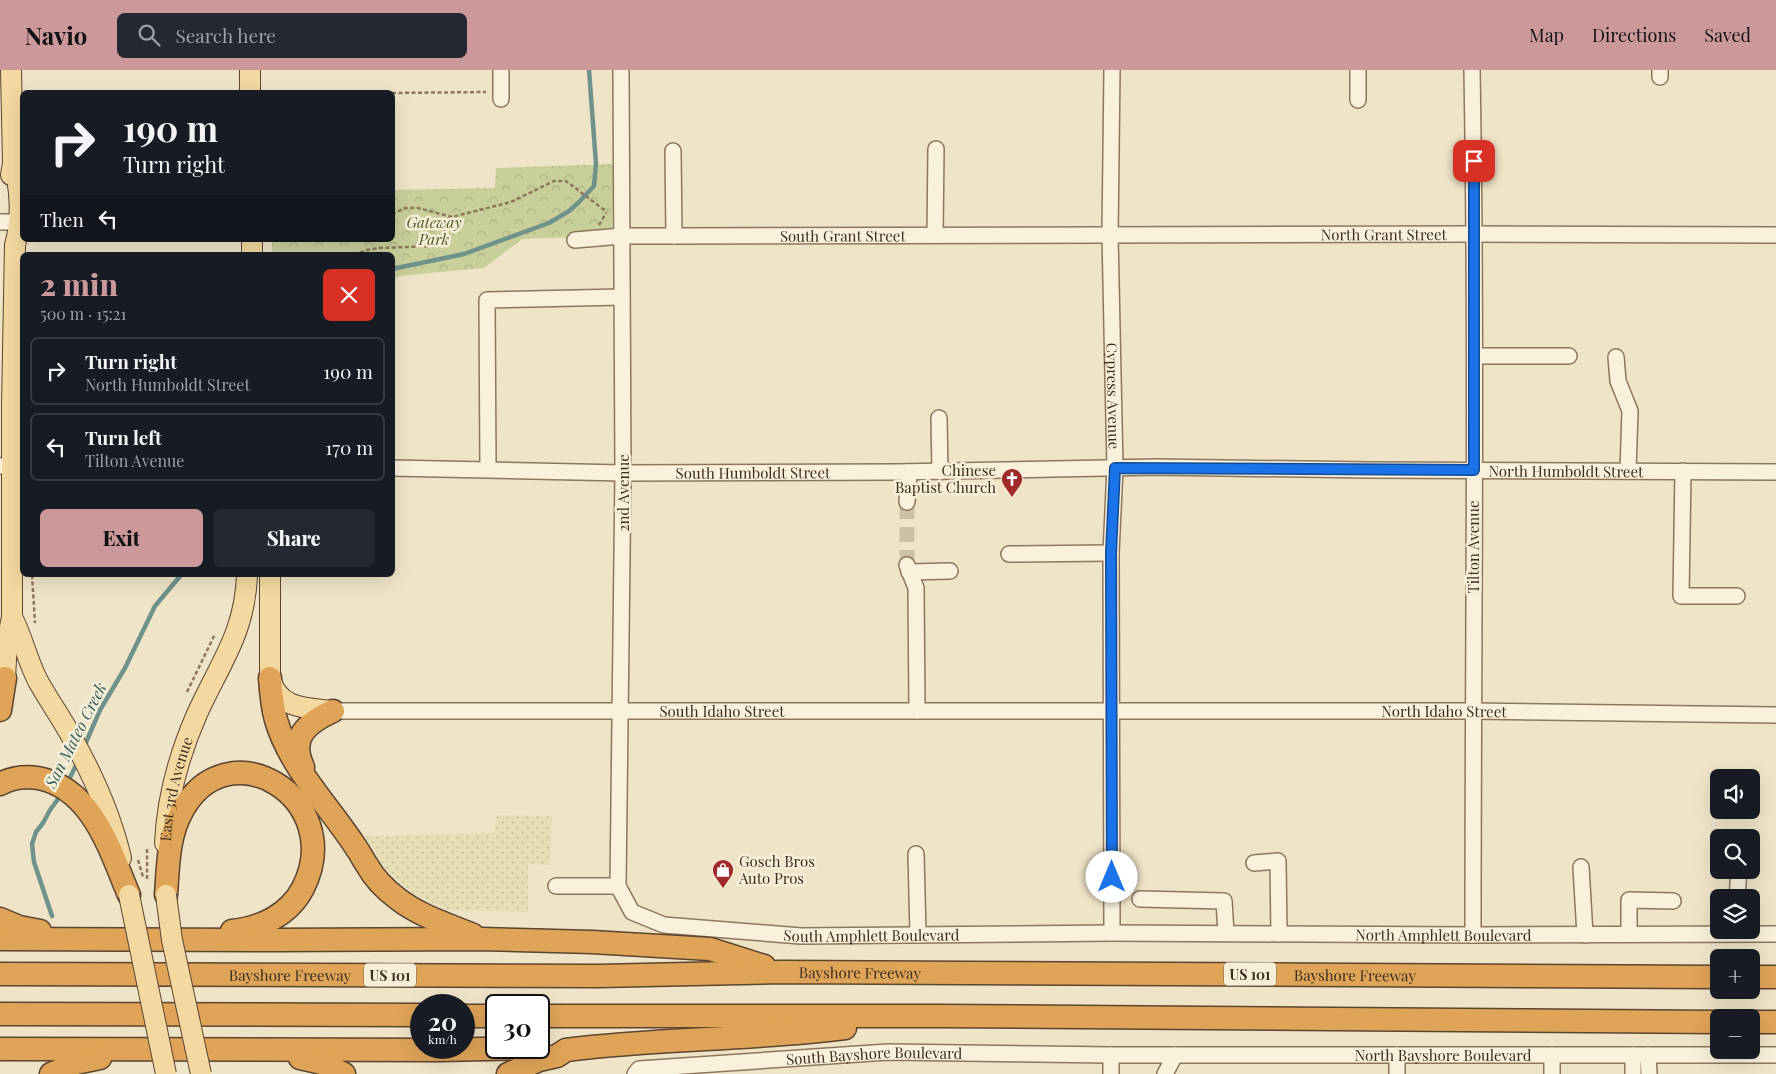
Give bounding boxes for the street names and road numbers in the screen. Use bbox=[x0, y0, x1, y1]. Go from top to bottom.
street label: North Grant Street bbox=[1321, 224, 1448, 244]
street label: South Grant Street bbox=[780, 225, 906, 246]
street label: Cypress Avenue bbox=[1102, 342, 1125, 450]
street label: 2nd Avenue bbox=[613, 454, 633, 532]
street label: North Humboldt Street bbox=[1488, 461, 1644, 481]
street label: South Humboldt Street bbox=[676, 462, 831, 483]
street label: Tilton Avenue bbox=[1463, 500, 1483, 594]
street label: South Idaho Street bbox=[659, 701, 785, 721]
street label: North Idaho Street bbox=[1381, 701, 1507, 721]
street label: East 3rd Avenue bbox=[155, 734, 197, 842]
street label: South Amphlett Boulevard bbox=[783, 924, 960, 946]
street label: North Amphlett Boulevard bbox=[1355, 924, 1532, 945]
street label: Bayshore Freeway bbox=[799, 962, 922, 983]
road number: US 101 bbox=[1224, 962, 1276, 986]
road number: US 101 bbox=[364, 964, 416, 986]
street label: Bayshore Freeway bbox=[229, 965, 352, 985]
street label: Bayshore Freeway bbox=[1294, 965, 1417, 985]
street label: South Bayshore Boulevard bbox=[785, 1042, 963, 1069]
street label: North Bayshore Boulevard bbox=[1355, 1045, 1532, 1065]

